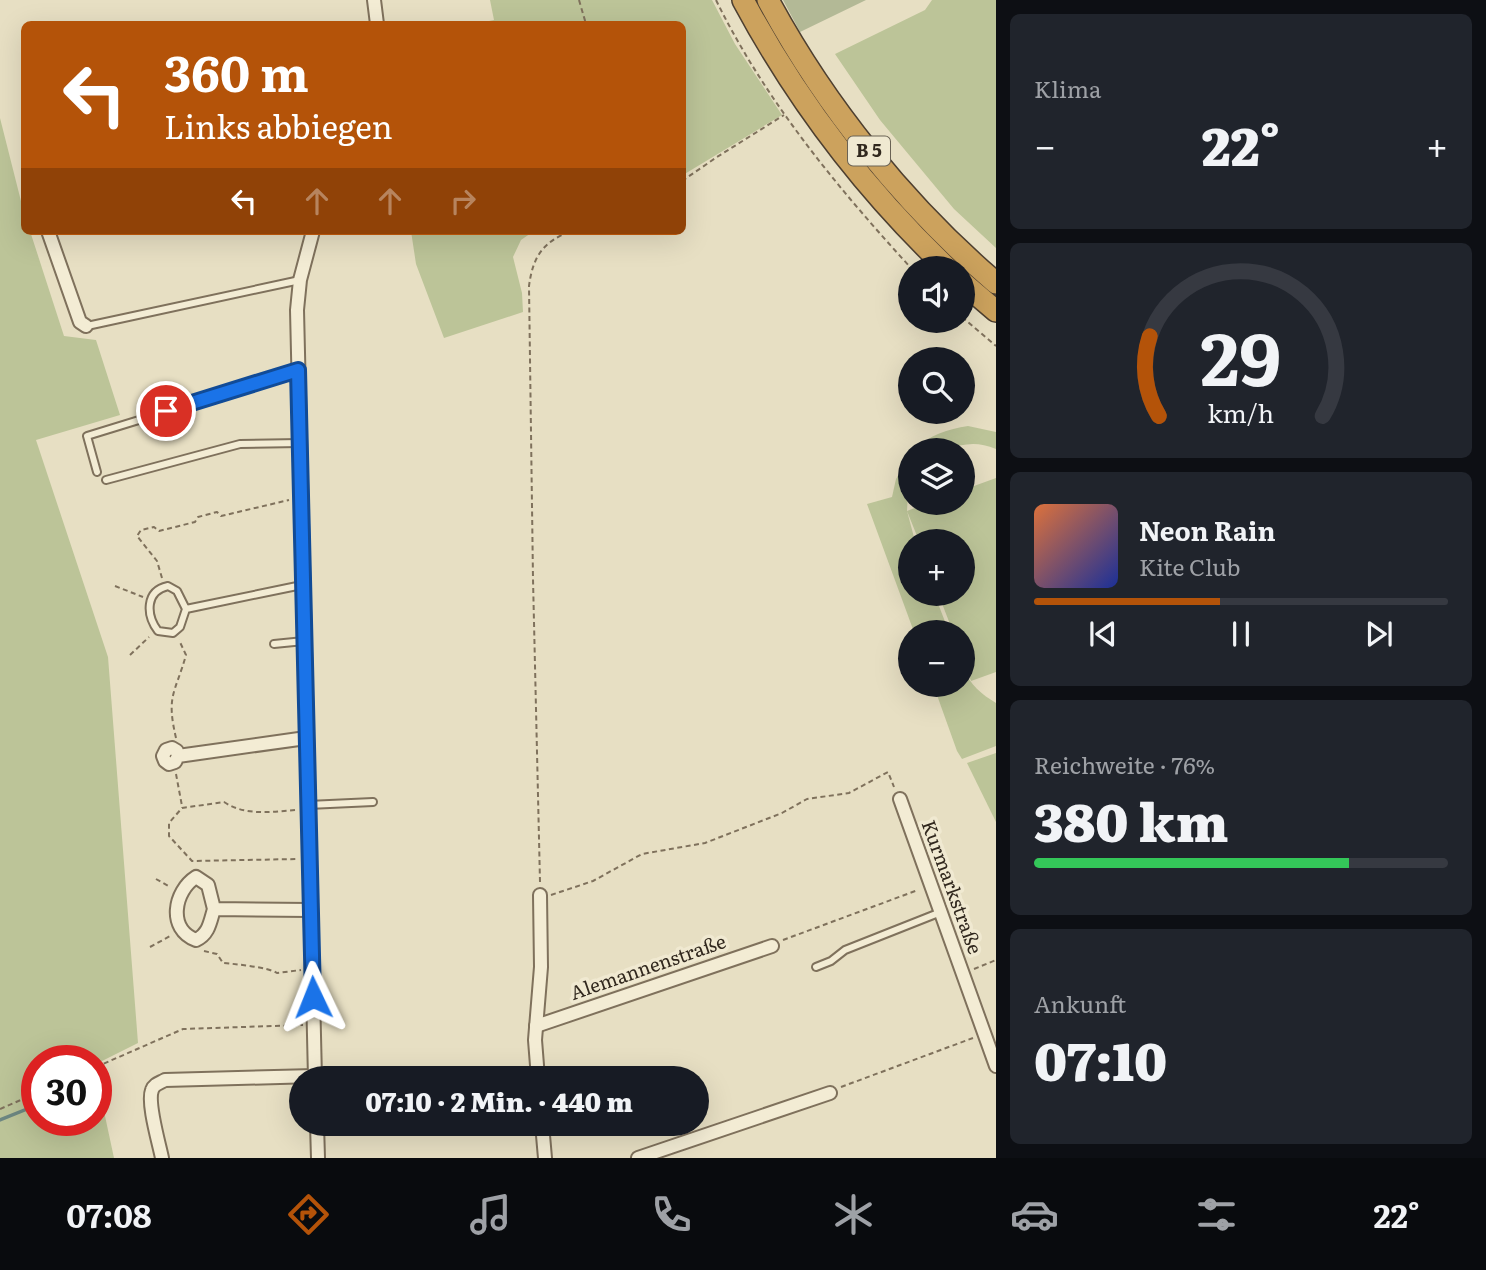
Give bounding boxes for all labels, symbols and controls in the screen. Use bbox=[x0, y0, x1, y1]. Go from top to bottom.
text: 360 m bbox=[164, 34, 309, 107]
icon: left bbox=[49, 49, 140, 140]
text: Klima bbox=[1034, 71, 1101, 105]
text: Links abbiegen bbox=[164, 101, 393, 149]
text: 22° bbox=[1202, 105, 1280, 182]
text: − bbox=[1034, 115, 1056, 172]
text: + bbox=[1426, 115, 1448, 172]
road number: B 5 bbox=[848, 136, 890, 166]
icon: left bbox=[225, 182, 263, 220]
icon: ahead bbox=[298, 182, 336, 220]
icon: ahead bbox=[371, 182, 409, 220]
icon: right bbox=[444, 182, 482, 220]
map controls bbox=[898, 256, 975, 697]
button: sound bbox=[898, 256, 975, 333]
text: 29 bbox=[1200, 301, 1282, 409]
button: search bbox=[898, 347, 975, 424]
pin bbox=[136, 381, 196, 441]
icon: arrive bbox=[147, 392, 185, 430]
text: km/h bbox=[1208, 394, 1274, 431]
button: layers bbox=[898, 438, 975, 515]
text: Neon Rain bbox=[1139, 510, 1276, 549]
button: + bbox=[898, 529, 975, 606]
text: Kite Club bbox=[1139, 549, 1240, 583]
icon: previous bbox=[1084, 615, 1122, 653]
icon: pause bbox=[1222, 615, 1260, 653]
icon: next bbox=[1360, 615, 1398, 653]
button: − bbox=[898, 620, 975, 697]
text: Reichweite · 76% bbox=[1034, 747, 1215, 781]
text: 380 km bbox=[1034, 781, 1228, 858]
street label: Kurmarkstraße bbox=[916, 816, 990, 958]
street label: Alemannenstraße bbox=[566, 926, 729, 1006]
position arrow bbox=[276, 960, 350, 1034]
text: Ankunft bbox=[1034, 986, 1126, 1020]
text: 07:10 bbox=[1034, 1020, 1167, 1097]
speed limit sign: 30 bbox=[21, 1045, 112, 1136]
text: 07:10 · 2 Min. · 440 m bbox=[365, 1081, 633, 1120]
text: 07:08 bbox=[66, 1190, 152, 1238]
icon: directions bbox=[284, 1190, 333, 1239]
icon: music bbox=[466, 1190, 515, 1239]
icon: phone bbox=[647, 1190, 696, 1239]
icon: climate bbox=[829, 1190, 878, 1239]
icon: car bbox=[1010, 1190, 1059, 1239]
icon: filters bbox=[1192, 1190, 1241, 1239]
text: 22° bbox=[1373, 1190, 1420, 1238]

